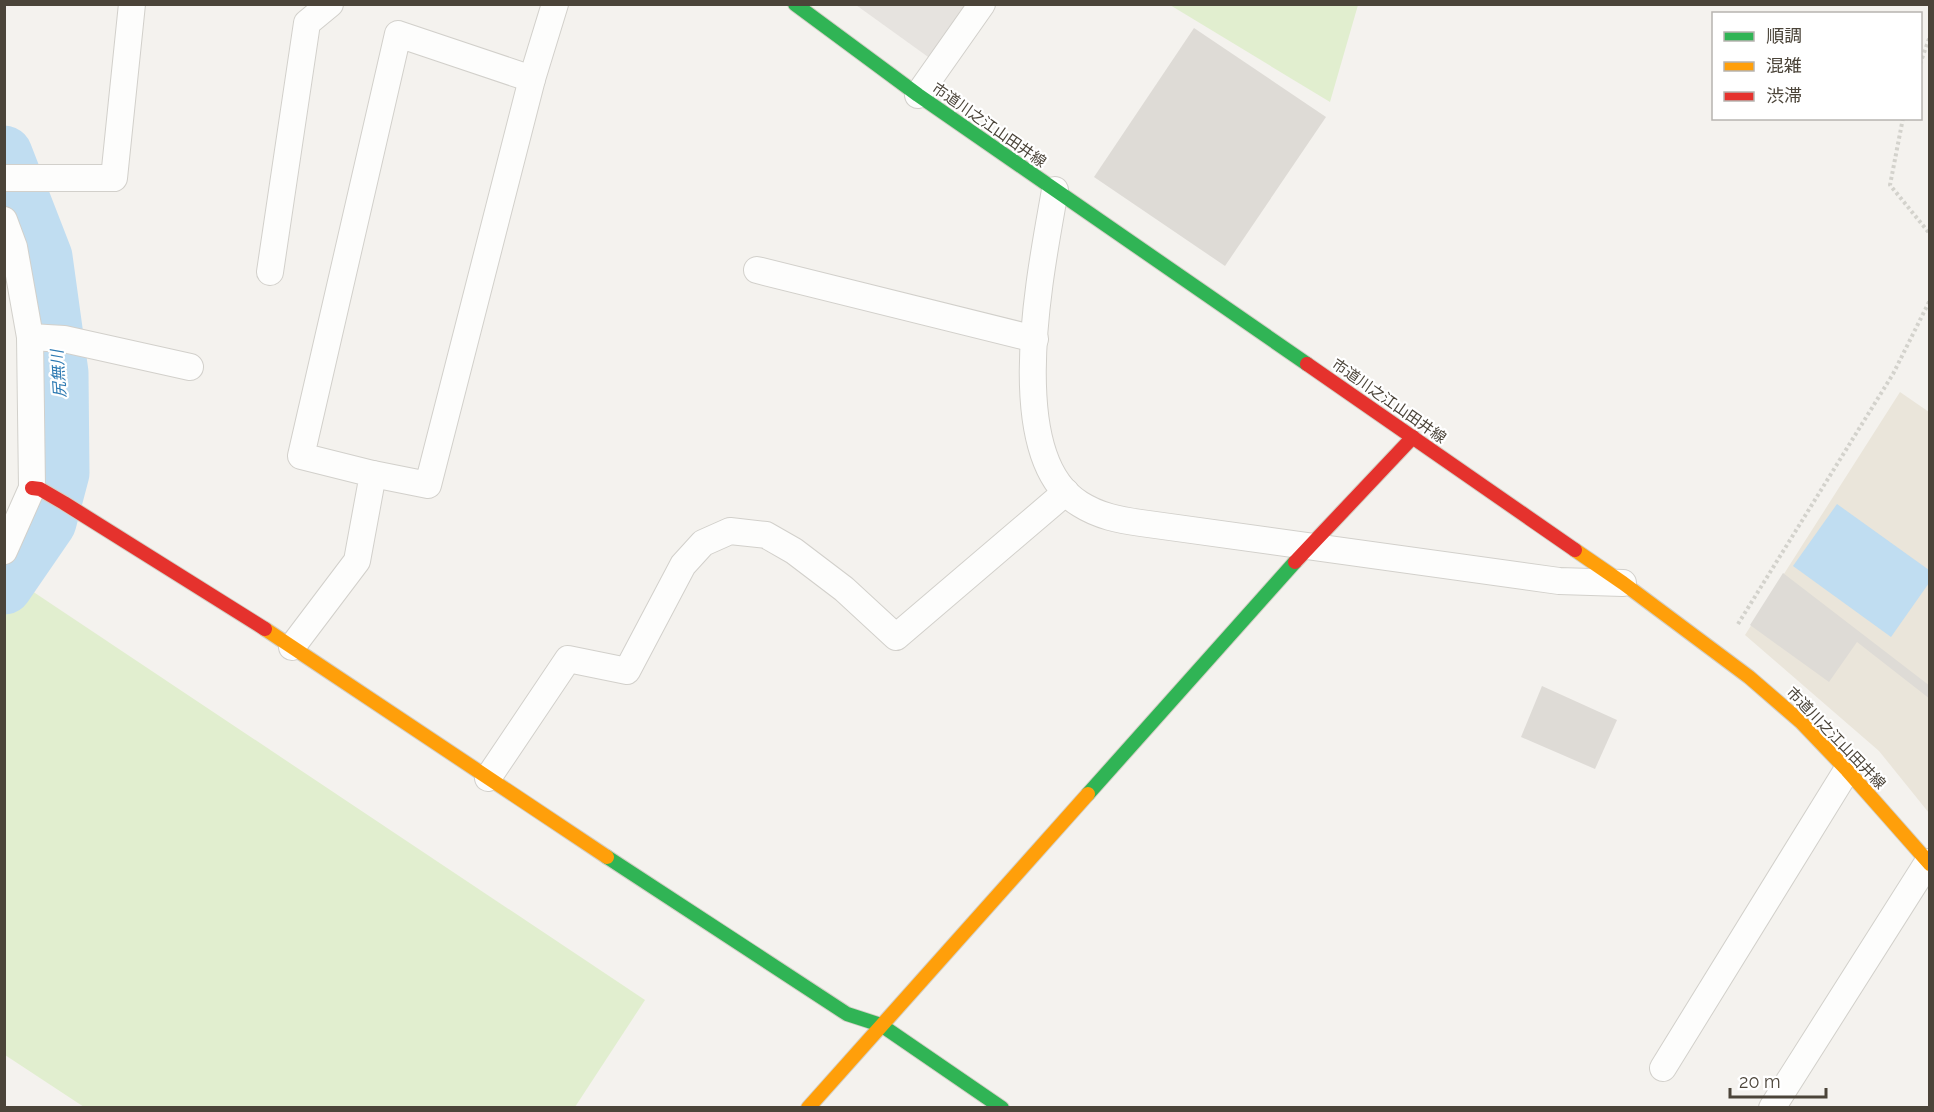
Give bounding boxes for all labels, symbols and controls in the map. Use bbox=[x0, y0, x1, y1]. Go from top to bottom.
legend bbox=[1712, 12, 1922, 120]
text: 順調 bbox=[1766, 25, 1802, 46]
text: 混雑 bbox=[1766, 55, 1802, 76]
street label: 市道川之江山田井線 bbox=[929, 79, 1049, 171]
text: 渋滞 bbox=[1766, 85, 1802, 106]
water label: 尻無川 bbox=[47, 347, 70, 399]
street label: 市道川之江山田井線 bbox=[1329, 355, 1449, 447]
street label: 市道川之江山田井線 bbox=[1783, 683, 1889, 793]
scale bar bbox=[1730, 1061, 1826, 1099]
text: 20 m bbox=[1739, 1071, 1781, 1092]

